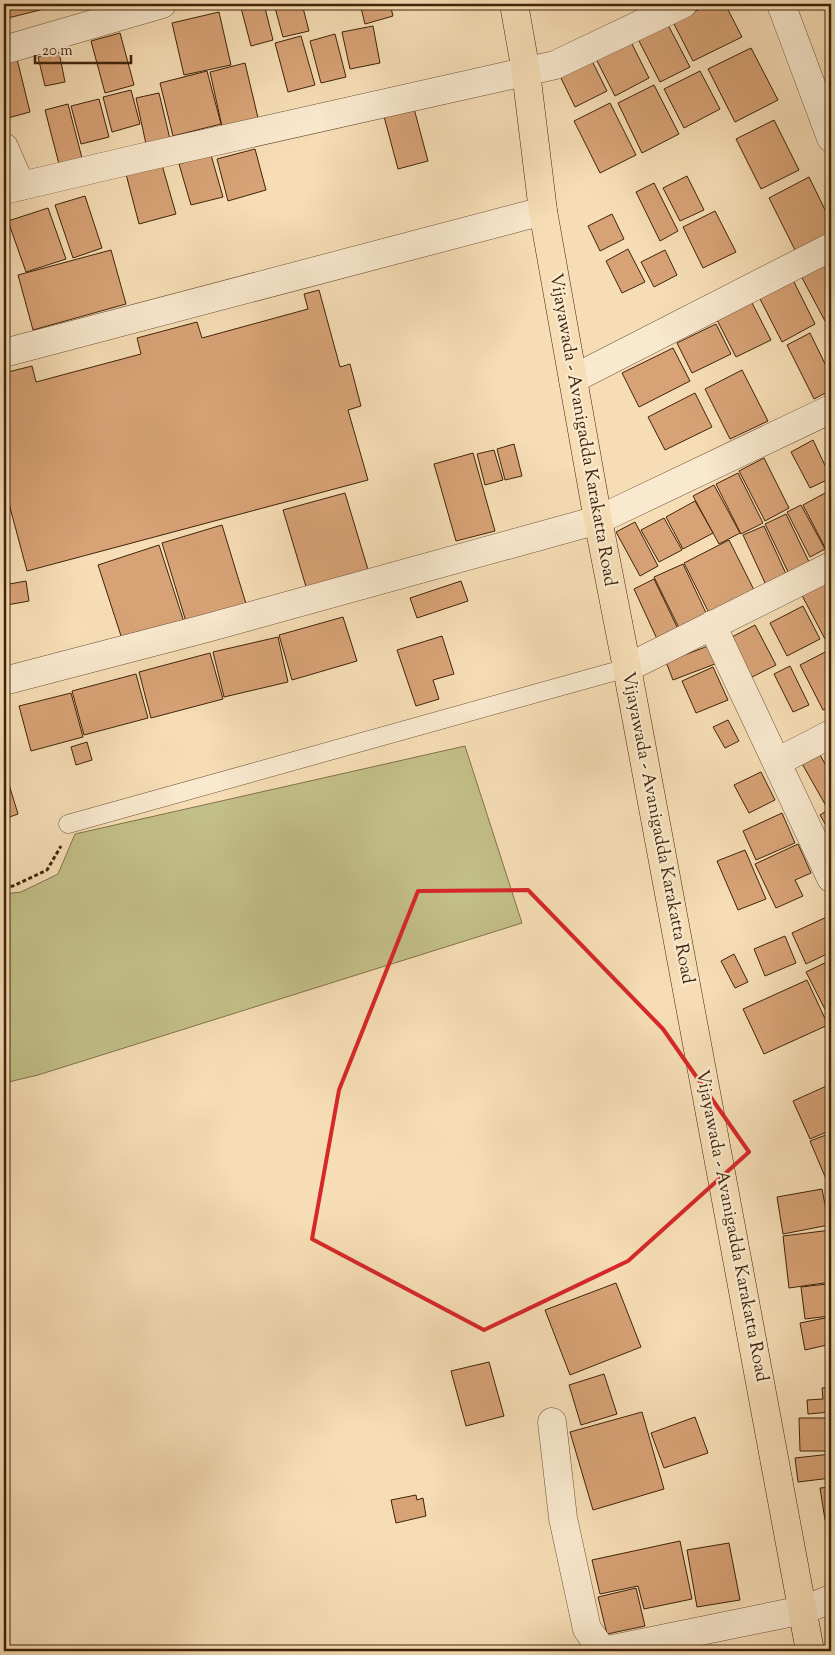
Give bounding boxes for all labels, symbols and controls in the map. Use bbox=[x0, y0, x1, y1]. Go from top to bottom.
scale bar bbox=[35, 32, 131, 64]
text: 20 m bbox=[42, 41, 73, 62]
street label: Vijayawada - Avanigadda Karakatta Road bbox=[542, 271, 622, 589]
street label: Vijayawada - Avanigadda Karakatta Road bbox=[614, 670, 700, 986]
street label: Vijayawada - Avanigadda Karakatta Road bbox=[688, 1068, 774, 1384]

